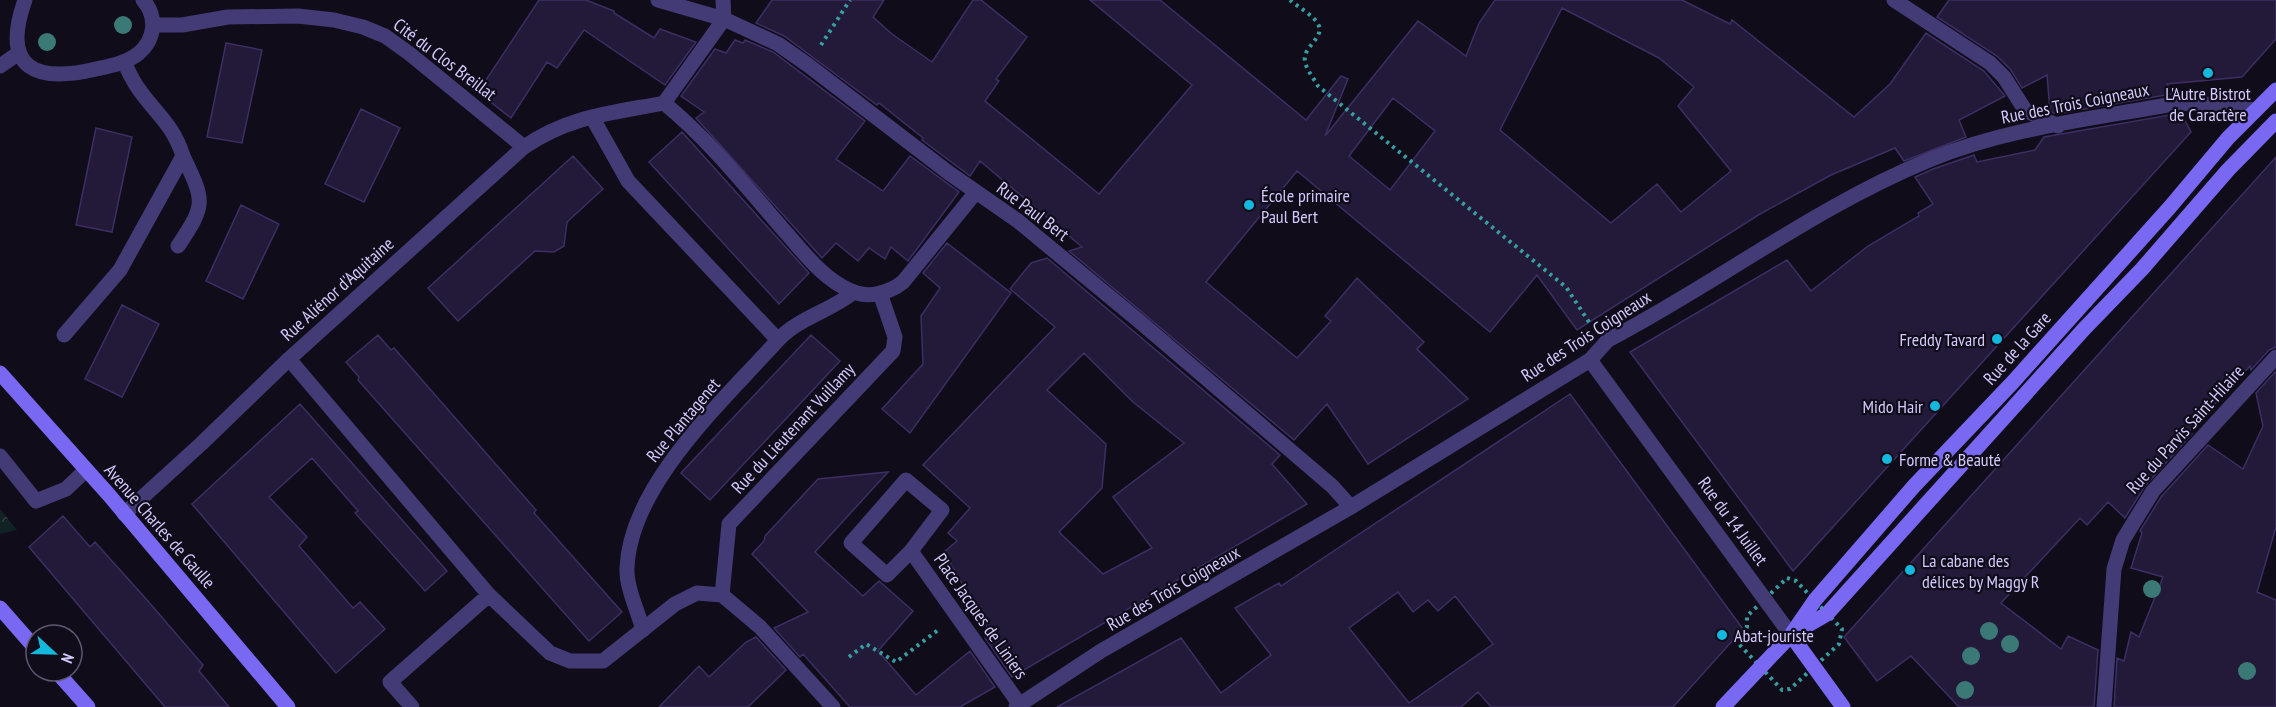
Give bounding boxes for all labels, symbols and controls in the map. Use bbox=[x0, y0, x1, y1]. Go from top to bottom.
street label: Cité du Clos Breillat bbox=[389, 13, 501, 105]
marker: L'Autre Bistrot de Caractère bbox=[2201, 66, 2215, 80]
street label: Rue des Trois Coigneaux bbox=[1999, 77, 2152, 129]
place label: L'Autre Bistrot de Caractère bbox=[2165, 82, 2251, 126]
street label: Rue Paul Bert bbox=[992, 176, 1074, 246]
place label: École primaire Paul Bert bbox=[1261, 184, 1350, 228]
marker: École primaire Paul Bert bbox=[1242, 198, 1256, 212]
street label: Rue Aliénor d'Aquitaine bbox=[276, 232, 398, 346]
street label: Rue des Trois Coigneaux bbox=[1517, 285, 1656, 387]
street label: Rue de la Gare bbox=[1978, 307, 2056, 389]
place label: Freddy Tavard bbox=[1899, 328, 1985, 351]
marker: Freddy Tavard bbox=[1990, 332, 2004, 346]
street label: Rue du Lieutenant Vuillamy bbox=[726, 358, 860, 498]
street label: Rue du Parvis Saint-Hilaire bbox=[2121, 360, 2249, 498]
street label: Rue Plantagenet bbox=[641, 373, 725, 467]
place label: Mido Hair bbox=[1863, 395, 1923, 418]
marker: Mido Hair bbox=[1928, 399, 1942, 413]
place label: Forme & Beauté bbox=[1899, 448, 2001, 471]
marker: Forme & Beauté bbox=[1880, 452, 1894, 466]
street label: Avenue Charles de Gaulle bbox=[100, 459, 220, 593]
street label: Rue du 14 Juillet bbox=[1693, 472, 1773, 570]
street label: Rue des Trois Coigneaux bbox=[1102, 540, 1244, 636]
street label: Place Jacques de Liniers bbox=[929, 549, 1033, 683]
place label: La cabane des délices by Maggy R bbox=[1922, 549, 2040, 593]
marker: La cabane des délices by Maggy R bbox=[1903, 563, 1917, 577]
north arrow bbox=[24, 623, 84, 683]
place label: Abat-jouriste bbox=[1734, 624, 1814, 647]
marker: Abat-jouriste bbox=[1715, 628, 1729, 642]
text: N bbox=[57, 651, 79, 666]

